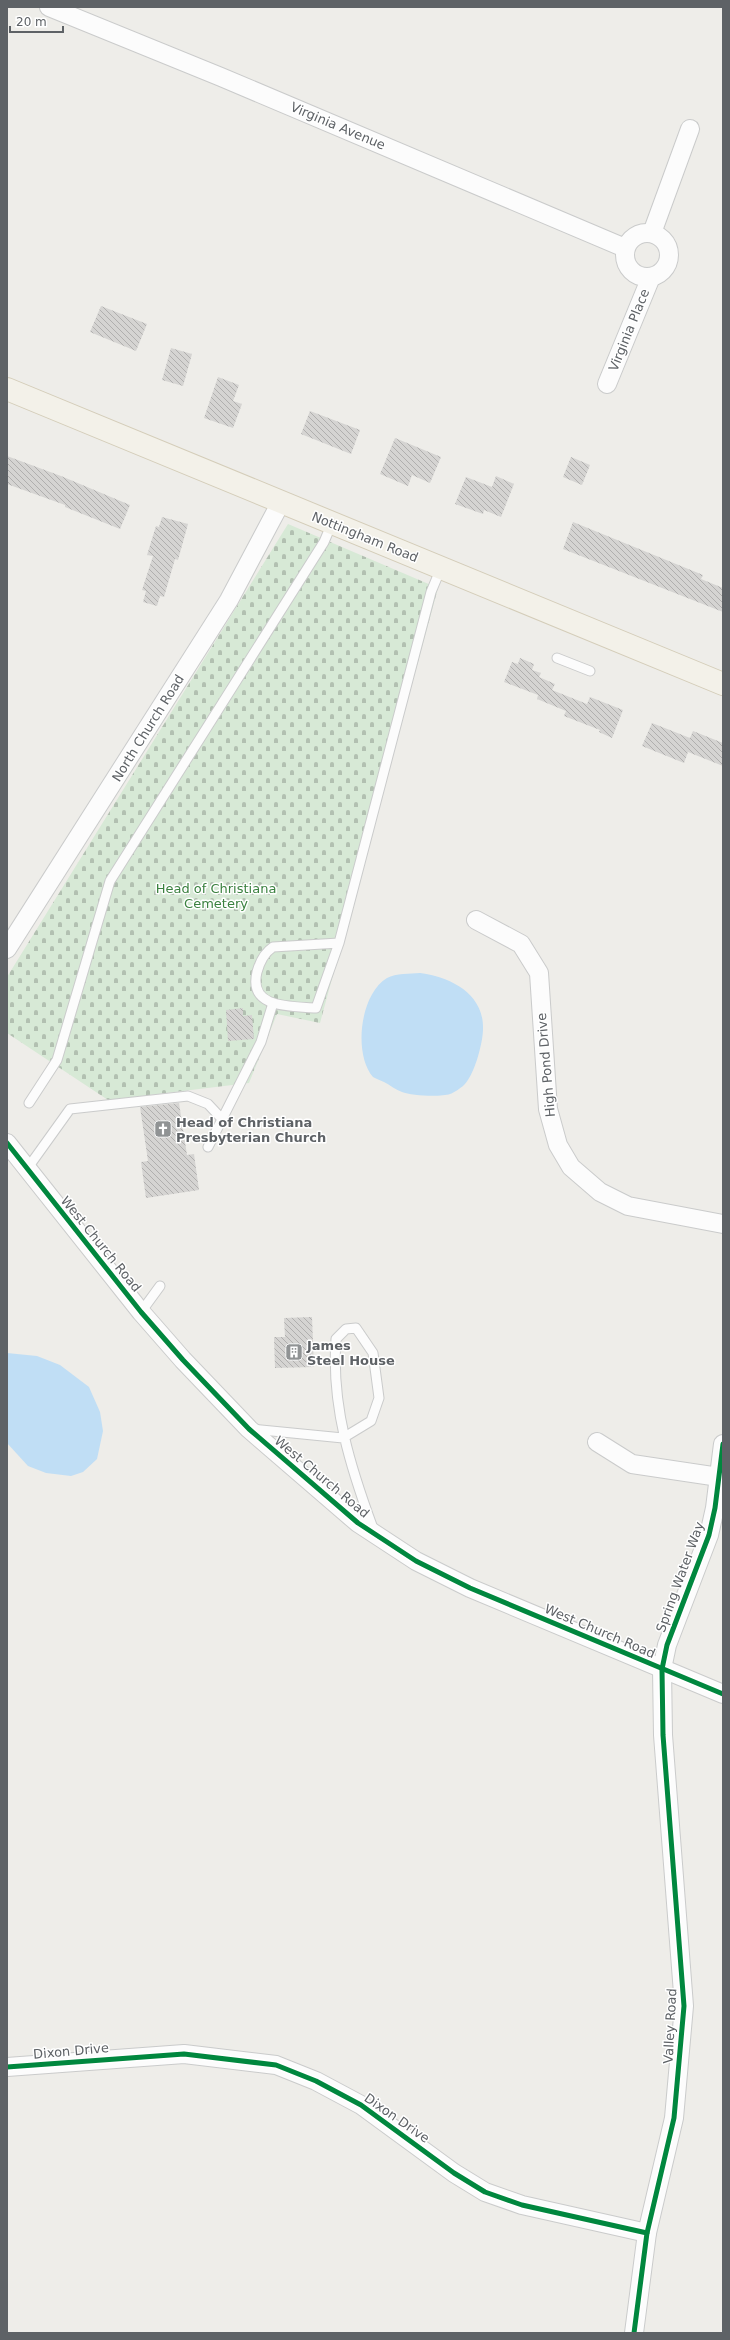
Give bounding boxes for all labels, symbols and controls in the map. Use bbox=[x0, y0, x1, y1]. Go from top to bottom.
scale bar bbox=[10, 8, 63, 34]
text: 20 m bbox=[16, 15, 47, 29]
street label: Virginia Avenue bbox=[288, 99, 388, 153]
street label: Virginia Place bbox=[606, 287, 652, 373]
street label: Nottingham Road bbox=[310, 509, 420, 565]
street label: North Church Road bbox=[109, 672, 187, 784]
park label: Head of Christiana Cemetery bbox=[156, 881, 276, 911]
street label: High Pond Drive bbox=[534, 1012, 558, 1118]
place label: Head of Christiana Presbyterian Church bbox=[176, 1115, 326, 1145]
church icon: Head of Christiana Presbyterian Church bbox=[153, 1119, 173, 1139]
street label: West Church Road bbox=[58, 1193, 144, 1295]
place label: James Steel House bbox=[306, 1338, 395, 1368]
building icon: James Steel House bbox=[284, 1342, 304, 1362]
street label: West Church Road bbox=[272, 1433, 372, 1521]
street label: Spring Water Way bbox=[653, 1519, 707, 1634]
street label: West Church Road bbox=[542, 1601, 658, 1661]
street label: Valley Road bbox=[661, 1988, 679, 2064]
street label: Dixon Drive bbox=[33, 2040, 109, 2062]
street label: Dixon Drive bbox=[362, 2090, 432, 2146]

